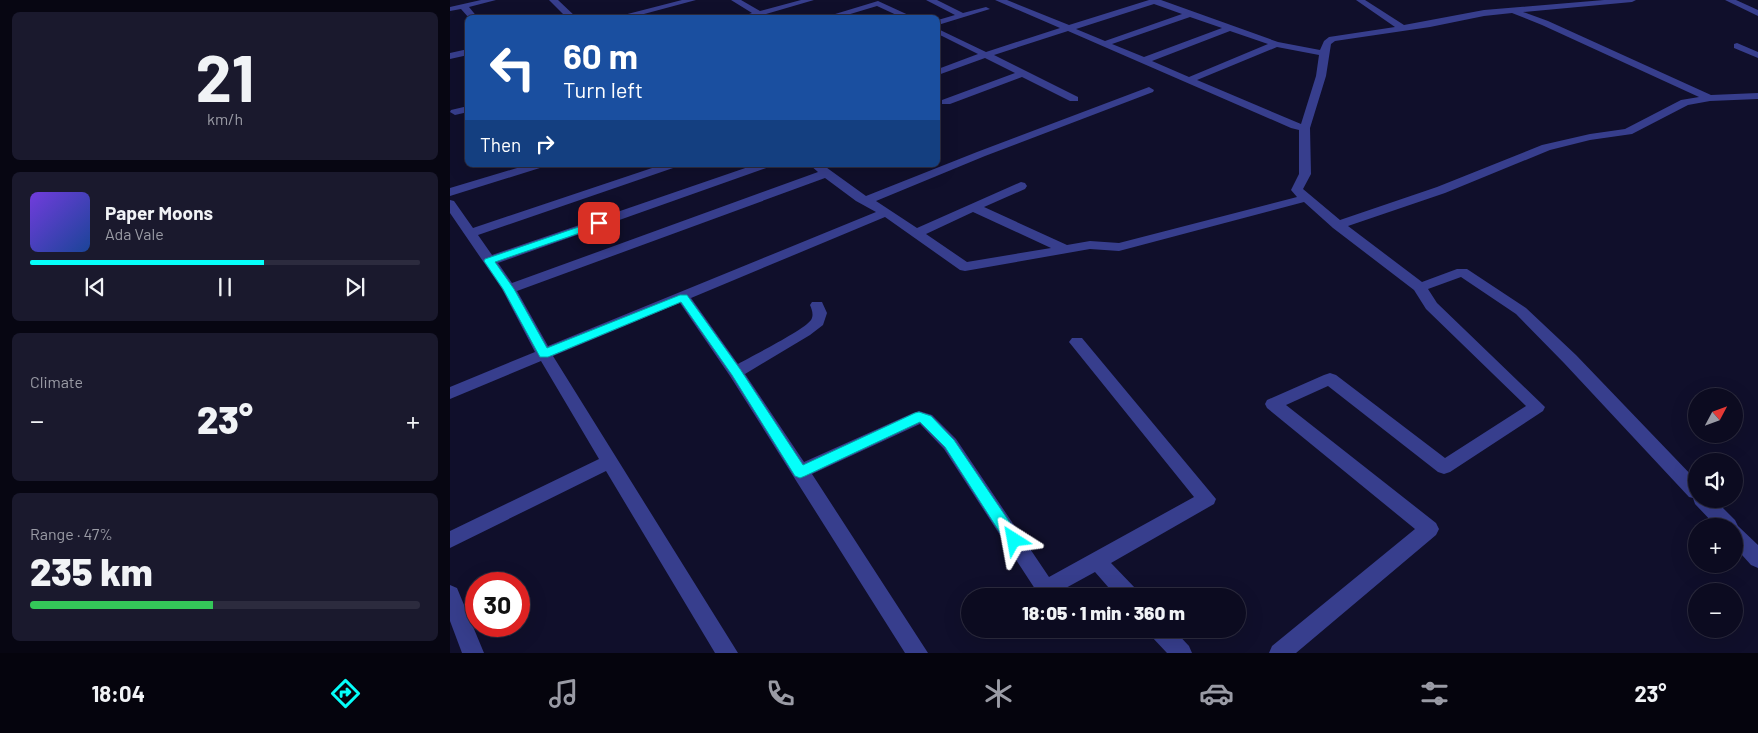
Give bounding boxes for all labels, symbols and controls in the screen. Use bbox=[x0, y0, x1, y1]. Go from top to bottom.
text: 60 m bbox=[563, 34, 638, 76]
icon: left bbox=[480, 35, 545, 100]
text: 21 bbox=[195, 37, 255, 115]
text: Turn left bbox=[563, 76, 643, 102]
text: km/h bbox=[207, 109, 243, 128]
icon: right bbox=[531, 130, 559, 158]
text: Then bbox=[480, 133, 521, 156]
text: Paper Moons bbox=[105, 201, 213, 224]
pin bbox=[578, 202, 620, 244]
icon: arrive bbox=[585, 209, 613, 237]
text: Ada Vale bbox=[105, 224, 164, 243]
icon: previous bbox=[81, 273, 109, 301]
icon: pause bbox=[211, 273, 239, 301]
icon: next bbox=[341, 273, 369, 301]
text: Climate bbox=[30, 372, 83, 391]
north arrow bbox=[1688, 388, 1742, 442]
map controls bbox=[1688, 388, 1743, 638]
text: 23° bbox=[197, 396, 253, 442]
text: − bbox=[30, 403, 44, 437]
text: + bbox=[406, 403, 420, 437]
button: sound bbox=[1688, 453, 1743, 508]
position arrow bbox=[987, 513, 1039, 565]
button: + bbox=[1688, 518, 1743, 573]
text: Range · 47% bbox=[30, 524, 113, 543]
text: 235 km bbox=[30, 548, 153, 594]
speed limit sign: 30 bbox=[465, 572, 530, 637]
button: − bbox=[1688, 583, 1743, 638]
text: 18:05 · 1 min · 360 m bbox=[1022, 601, 1185, 624]
icon: directions bbox=[328, 676, 363, 711]
icon: music bbox=[546, 676, 581, 711]
icon: phone bbox=[763, 676, 798, 711]
icon: climate bbox=[981, 676, 1016, 711]
icon: car bbox=[1199, 676, 1234, 711]
icon: filters bbox=[1417, 676, 1452, 711]
text: 18:04 bbox=[91, 680, 145, 706]
text: 23° bbox=[1634, 680, 1667, 706]

